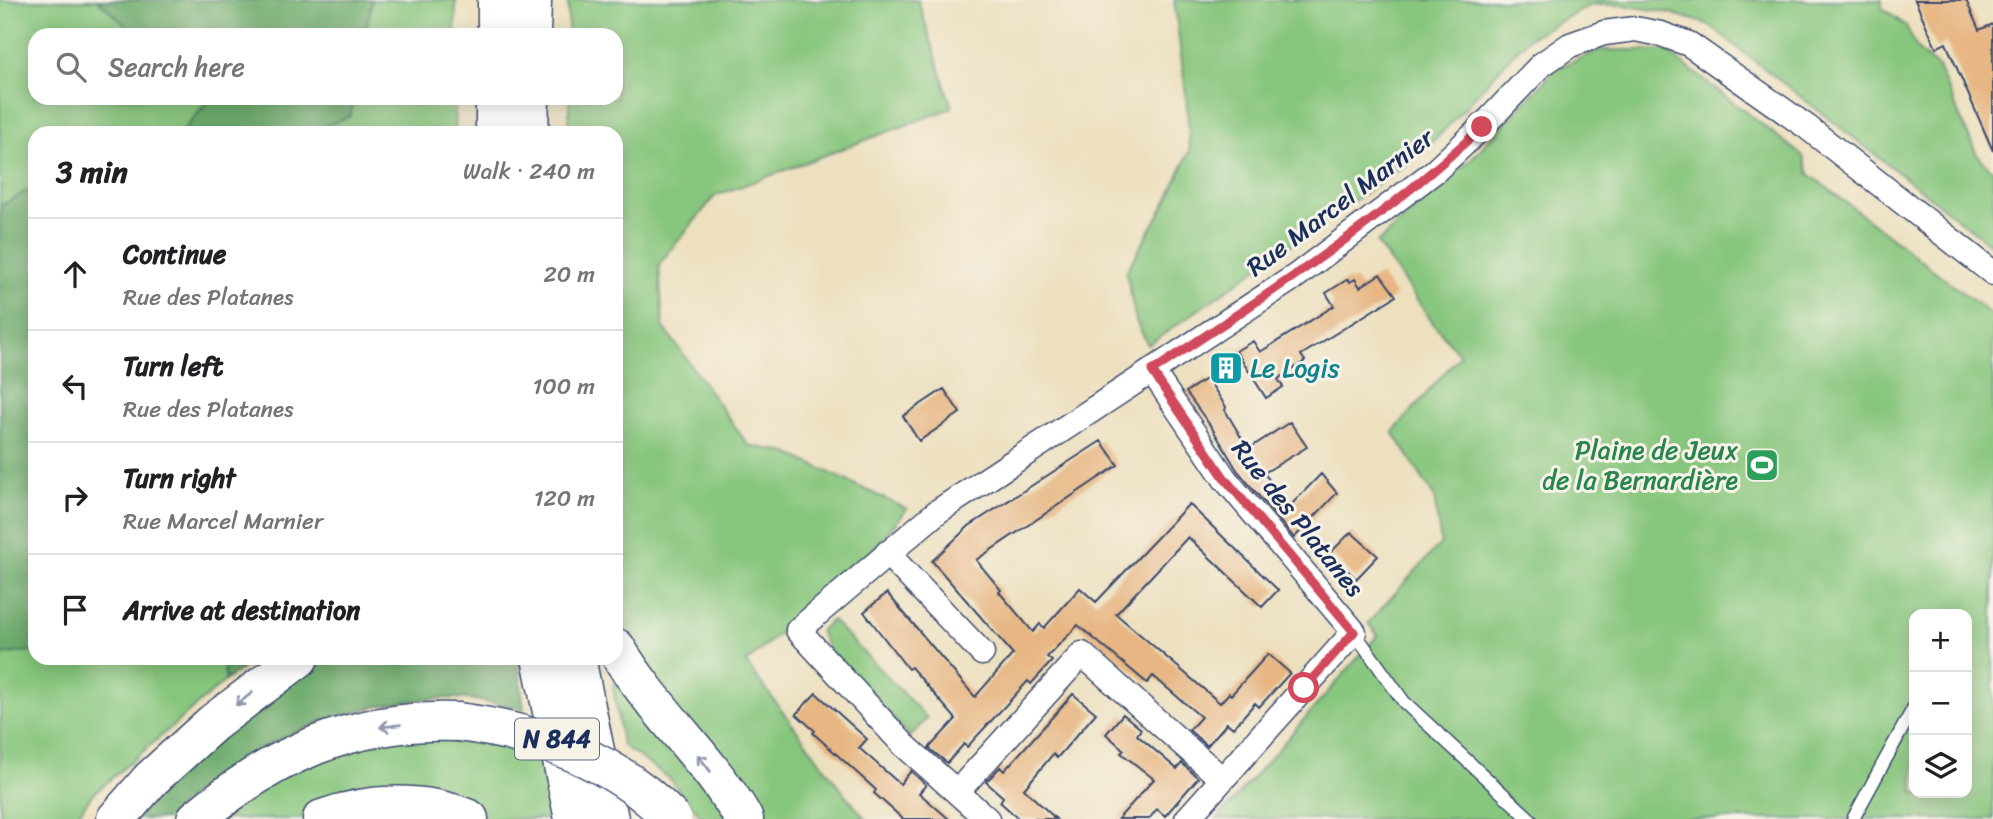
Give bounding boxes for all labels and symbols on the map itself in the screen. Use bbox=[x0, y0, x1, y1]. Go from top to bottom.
route end bbox=[1466, 111, 1497, 142]
street label: Rue Marcel Marnier bbox=[1236, 115, 1445, 289]
place label: Le Logis bbox=[1250, 345, 1340, 391]
building icon: Le Logis bbox=[1207, 349, 1245, 387]
place label: Plaine de Jeux de la Bernardière bbox=[1542, 427, 1739, 503]
street label: Rue des Platanes bbox=[1219, 429, 1377, 608]
sports icon: Plaine de Jeux de la Bernardière bbox=[1743, 446, 1781, 484]
route start bbox=[1288, 672, 1319, 703]
one-way arrow bbox=[235, 691, 254, 706]
road number: N 844 bbox=[515, 718, 599, 760]
one-way arrow bbox=[379, 719, 402, 732]
one-way arrow bbox=[697, 755, 712, 773]

